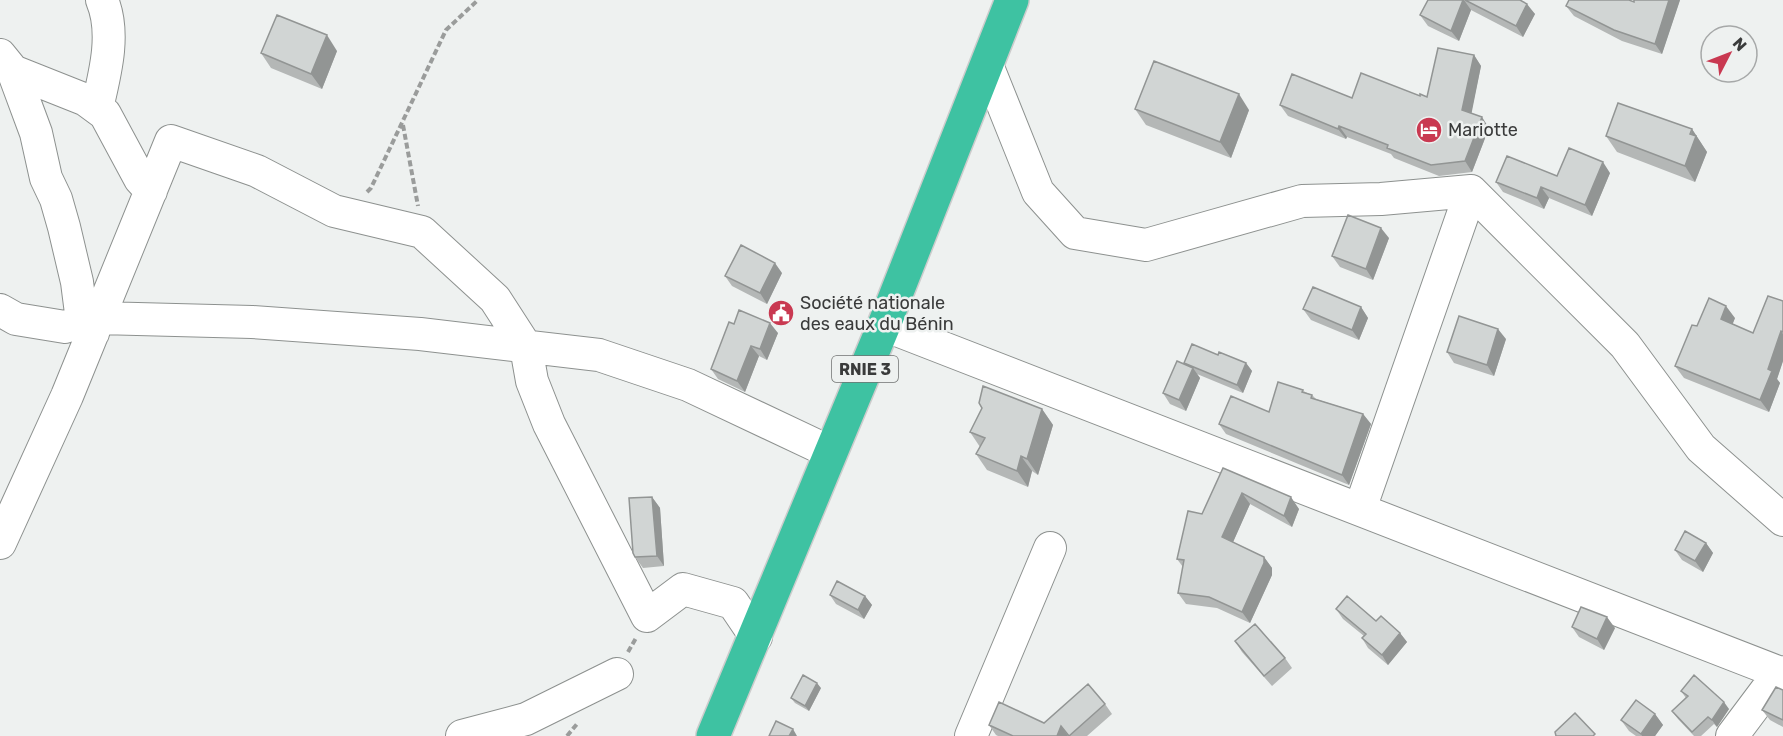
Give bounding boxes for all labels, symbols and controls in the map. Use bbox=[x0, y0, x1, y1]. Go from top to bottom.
north arrow bbox=[1699, 24, 1759, 84]
text: N bbox=[1729, 34, 1751, 55]
hotel icon: Mariotte bbox=[1414, 115, 1444, 145]
place label: Mariotte bbox=[1448, 119, 1518, 141]
place label: Société nationale des eaux du Bénin bbox=[800, 292, 954, 335]
public building icon: Société nationale des eaux du Bénin bbox=[766, 298, 796, 328]
road number: RNIE 3 bbox=[832, 356, 898, 382]

